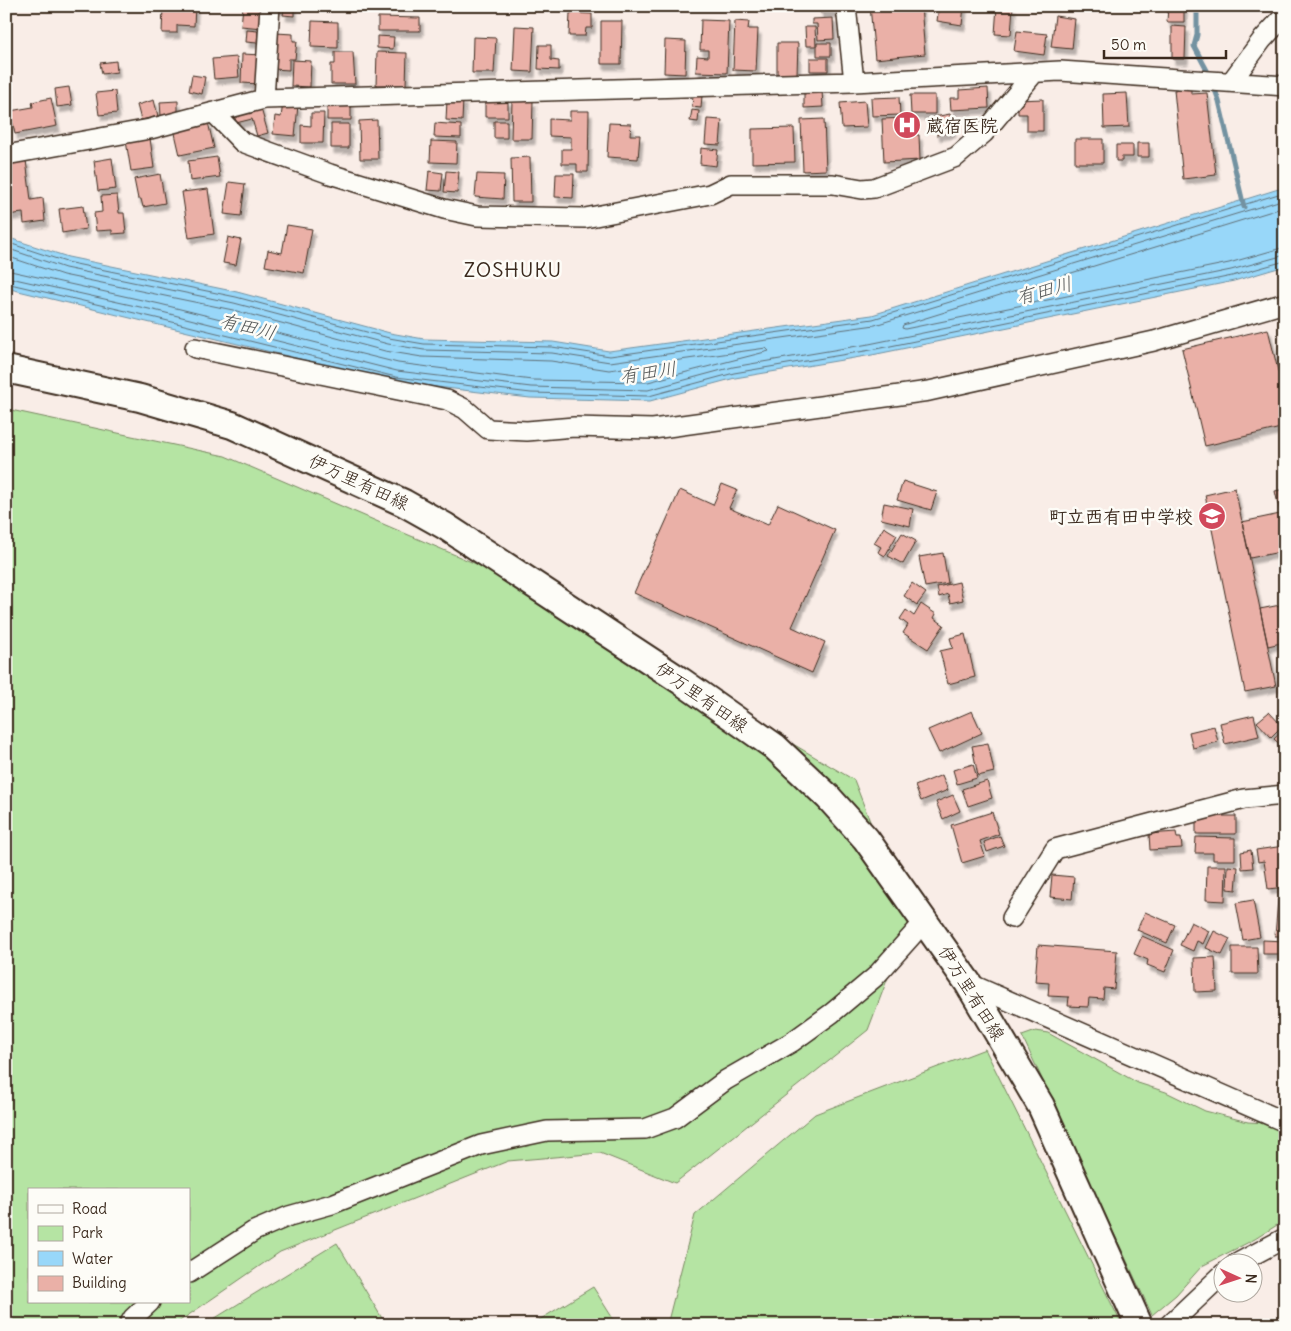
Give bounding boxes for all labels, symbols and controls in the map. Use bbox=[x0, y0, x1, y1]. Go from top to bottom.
scale bar bbox=[1104, 28, 1226, 60]
text: 50 m bbox=[1111, 35, 1146, 54]
hospital icon: 蔵宿医院 bbox=[892, 110, 922, 140]
place label: 蔵宿医院 bbox=[926, 114, 998, 137]
district label: ZOSHUKU bbox=[464, 257, 562, 282]
water label: 有田川 bbox=[1013, 271, 1075, 309]
water label: 有田川 bbox=[217, 307, 279, 345]
water label: 有田川 bbox=[618, 356, 678, 388]
street label: 伊万里有田線 bbox=[305, 449, 413, 515]
school or university icon: 町立西有田中学校 bbox=[1197, 501, 1227, 531]
place label: 町立西有田中学校 bbox=[1049, 505, 1193, 528]
street label: 伊万里有田線 bbox=[651, 657, 753, 737]
street label: 伊万里有田線 bbox=[934, 941, 1010, 1045]
legend bbox=[28, 1188, 190, 1304]
text: Road bbox=[72, 1199, 107, 1218]
text: Park bbox=[72, 1223, 103, 1242]
text: Water bbox=[72, 1249, 113, 1268]
north arrow bbox=[1214, 1254, 1264, 1304]
text: Building bbox=[72, 1273, 127, 1292]
text: N bbox=[1242, 1273, 1260, 1284]

